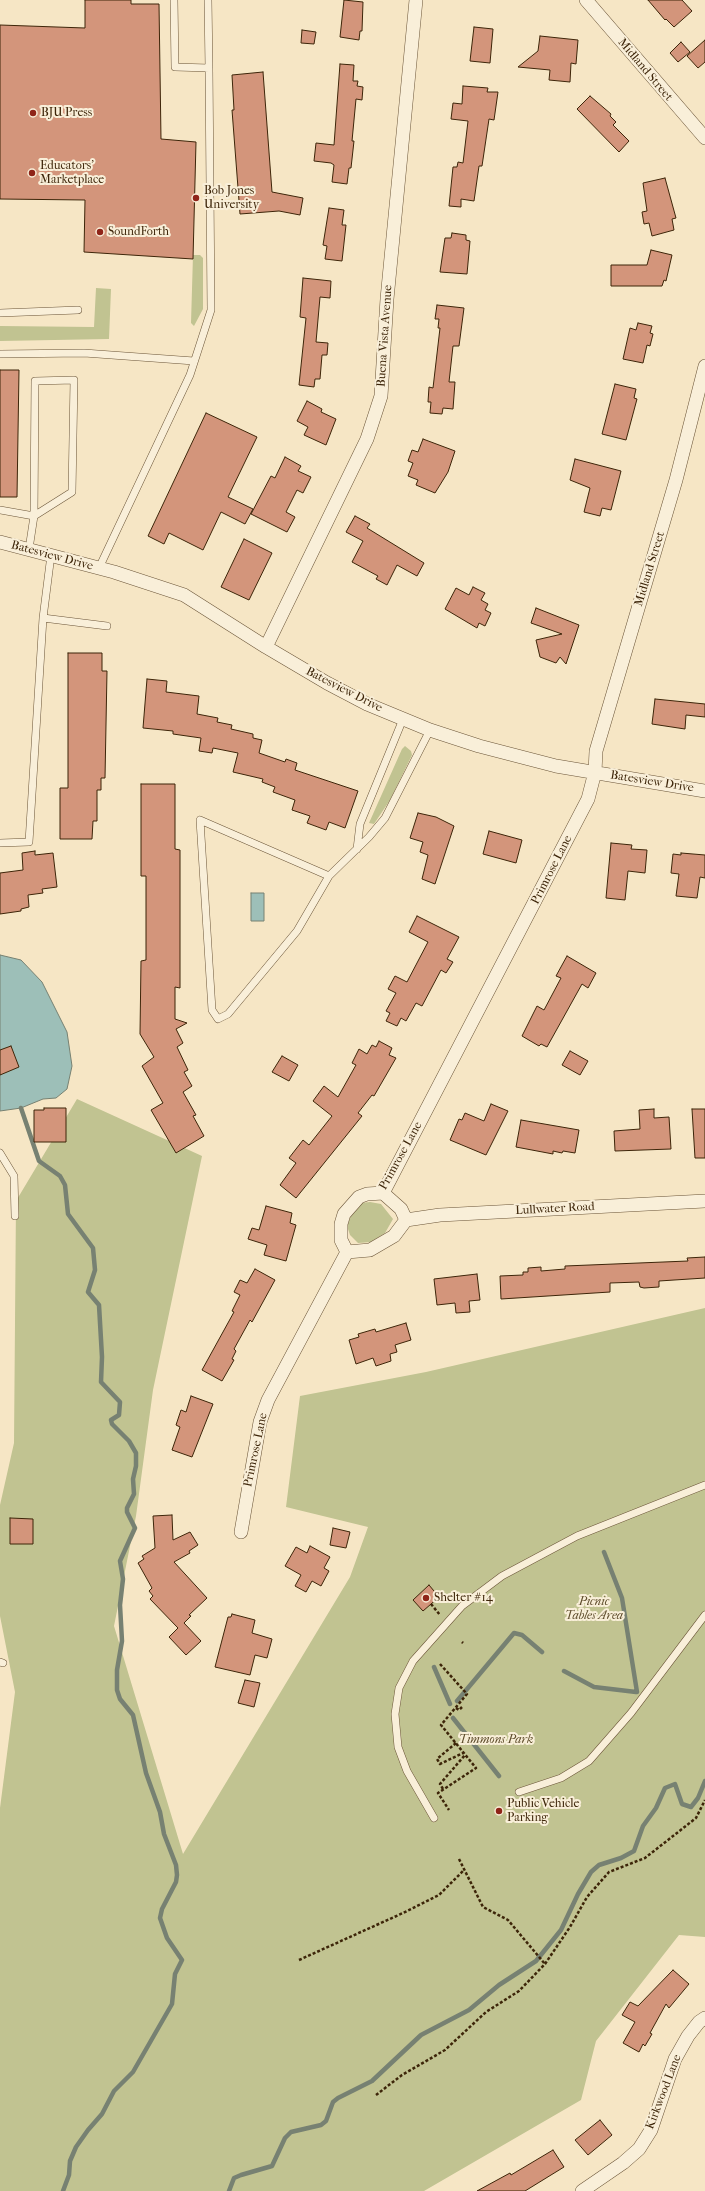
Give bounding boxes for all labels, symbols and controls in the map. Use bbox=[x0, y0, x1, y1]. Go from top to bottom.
street label: Midland Street bbox=[615, 36, 675, 104]
place label: BJU Press bbox=[41, 106, 92, 120]
marker: BJU Press bbox=[28, 108, 38, 118]
place label: Educators' Marketplace bbox=[40, 159, 104, 187]
marker: Educators' Marketplace bbox=[27, 168, 37, 178]
place label: Bob Jones University bbox=[204, 184, 259, 212]
marker: Bob Jones University bbox=[191, 193, 201, 203]
place label: SoundForth bbox=[108, 225, 169, 239]
marker: SoundForth bbox=[95, 227, 105, 237]
street label: Buena Vista Avenue bbox=[374, 284, 396, 388]
street label: Midland Street bbox=[632, 530, 668, 608]
street label: Batesview Drive bbox=[9, 538, 95, 574]
street label: Batesview Drive bbox=[303, 664, 385, 716]
street label: Batesview Drive bbox=[609, 768, 695, 796]
street label: Primrose Lane bbox=[528, 833, 576, 907]
street label: Primrose Lane bbox=[376, 1119, 426, 1193]
street label: Lullwater Road bbox=[515, 1200, 595, 1218]
street label: Primrose Lane bbox=[241, 1412, 271, 1488]
place label: Shelter #14 bbox=[434, 1591, 493, 1605]
marker: Shelter #14 bbox=[421, 1593, 431, 1603]
park label: Picnic Tables Area bbox=[565, 1595, 623, 1623]
park label: Timmons Park bbox=[459, 1733, 533, 1747]
place label: Public Vehicle Parking bbox=[507, 1797, 579, 1825]
marker: Public Vehicle Parking bbox=[494, 1806, 504, 1816]
street label: Kirkwood Lane bbox=[643, 2053, 685, 2131]

